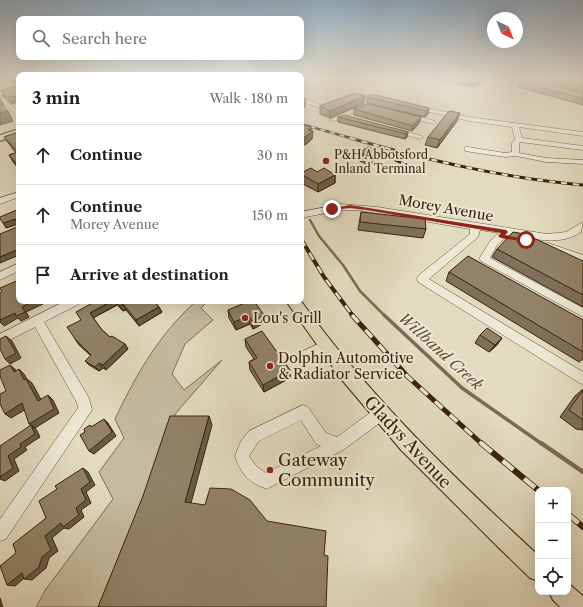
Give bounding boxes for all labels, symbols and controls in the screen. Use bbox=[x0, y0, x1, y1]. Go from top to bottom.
north arrow bbox=[487, 12, 523, 48]
search box bbox=[16, 16, 304, 60]
icon: search bbox=[30, 27, 52, 49]
text: Search here bbox=[62, 29, 147, 48]
text: 3 min bbox=[32, 88, 81, 108]
text: Walk · 180 m bbox=[209, 90, 288, 106]
icon: ahead bbox=[32, 144, 54, 166]
text: Continue bbox=[70, 145, 142, 164]
text: 30 m bbox=[257, 147, 288, 163]
place label: P&H Abbotsford Inland Terminal bbox=[334, 147, 429, 176]
marker: P&H Abbotsford Inland Terminal bbox=[321, 156, 331, 166]
street label: Morey Avenue bbox=[397, 191, 495, 225]
text: Continue bbox=[70, 197, 142, 216]
route end bbox=[323, 200, 341, 218]
icon: ahead bbox=[32, 204, 54, 226]
text: 150 m bbox=[252, 207, 288, 223]
text: Morey Avenue bbox=[70, 216, 159, 232]
route start bbox=[517, 231, 535, 249]
icon: arrive bbox=[32, 264, 54, 286]
text: Arrive at destination bbox=[70, 265, 229, 284]
water label: Willband Creek bbox=[395, 308, 487, 394]
place label: Lou's Grill bbox=[253, 309, 322, 327]
marker: Lou's Grill bbox=[240, 313, 250, 323]
place label: Dolphin Automotive & Radiator Service bbox=[278, 349, 414, 383]
marker: Dolphin Automotive & Radiator Service bbox=[265, 361, 275, 371]
street label: Gladys Avenue bbox=[360, 392, 456, 492]
place label: Gateway Community bbox=[278, 450, 375, 490]
marker: Gateway Community bbox=[265, 465, 275, 475]
map controls bbox=[535, 487, 571, 595]
button: + bbox=[535, 487, 571, 523]
button: − bbox=[535, 523, 571, 559]
button: locate bbox=[535, 559, 571, 595]

